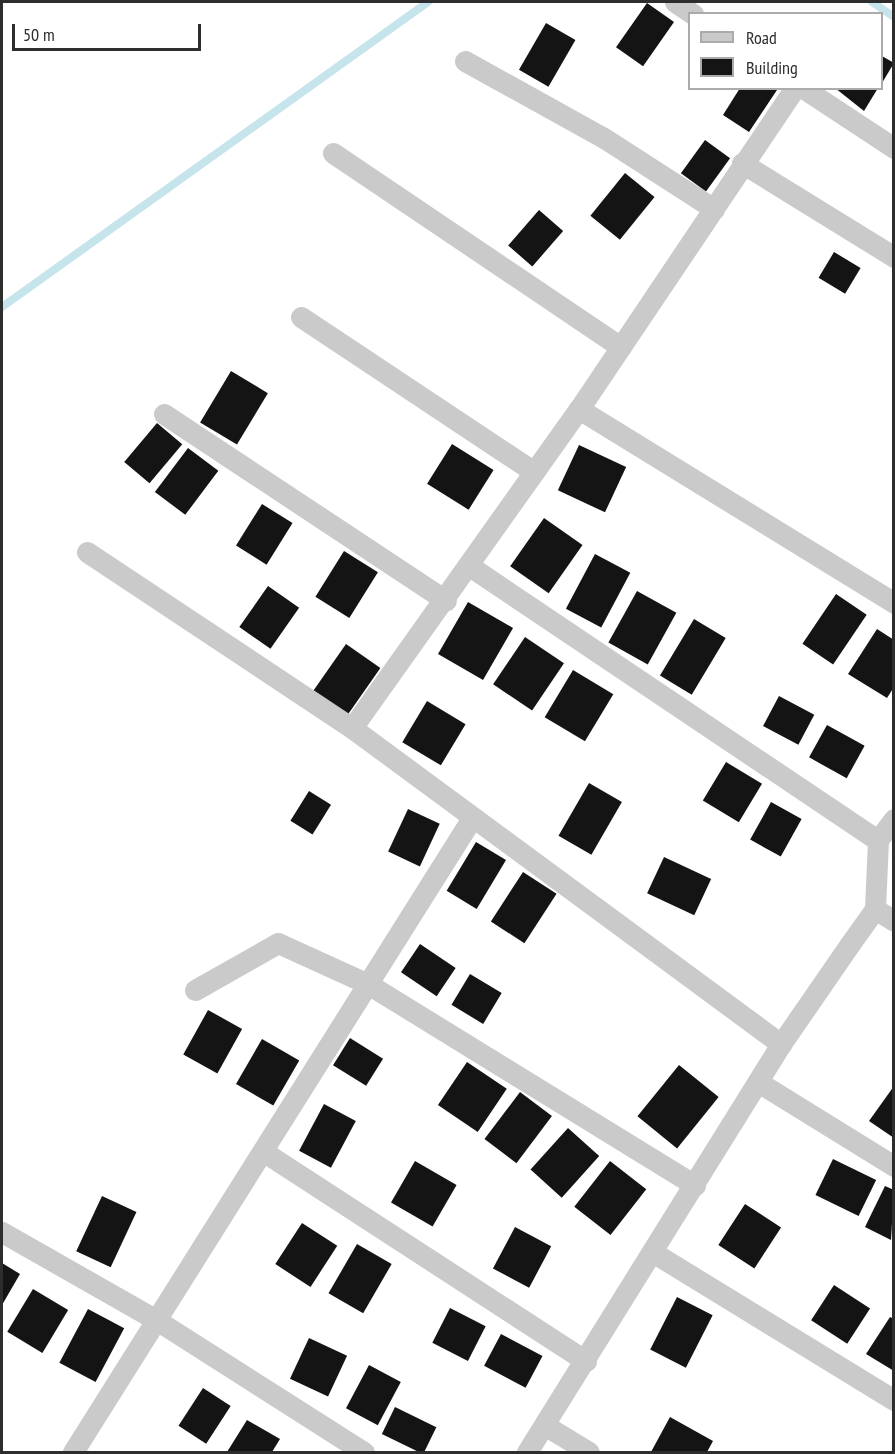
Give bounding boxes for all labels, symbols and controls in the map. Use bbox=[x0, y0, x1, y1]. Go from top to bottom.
scale bar bbox=[15, 12, 204, 50]
legend bbox=[688, 12, 883, 90]
text: 50 m bbox=[23, 23, 55, 46]
text: Road bbox=[746, 26, 777, 49]
text: Building bbox=[746, 56, 798, 79]

